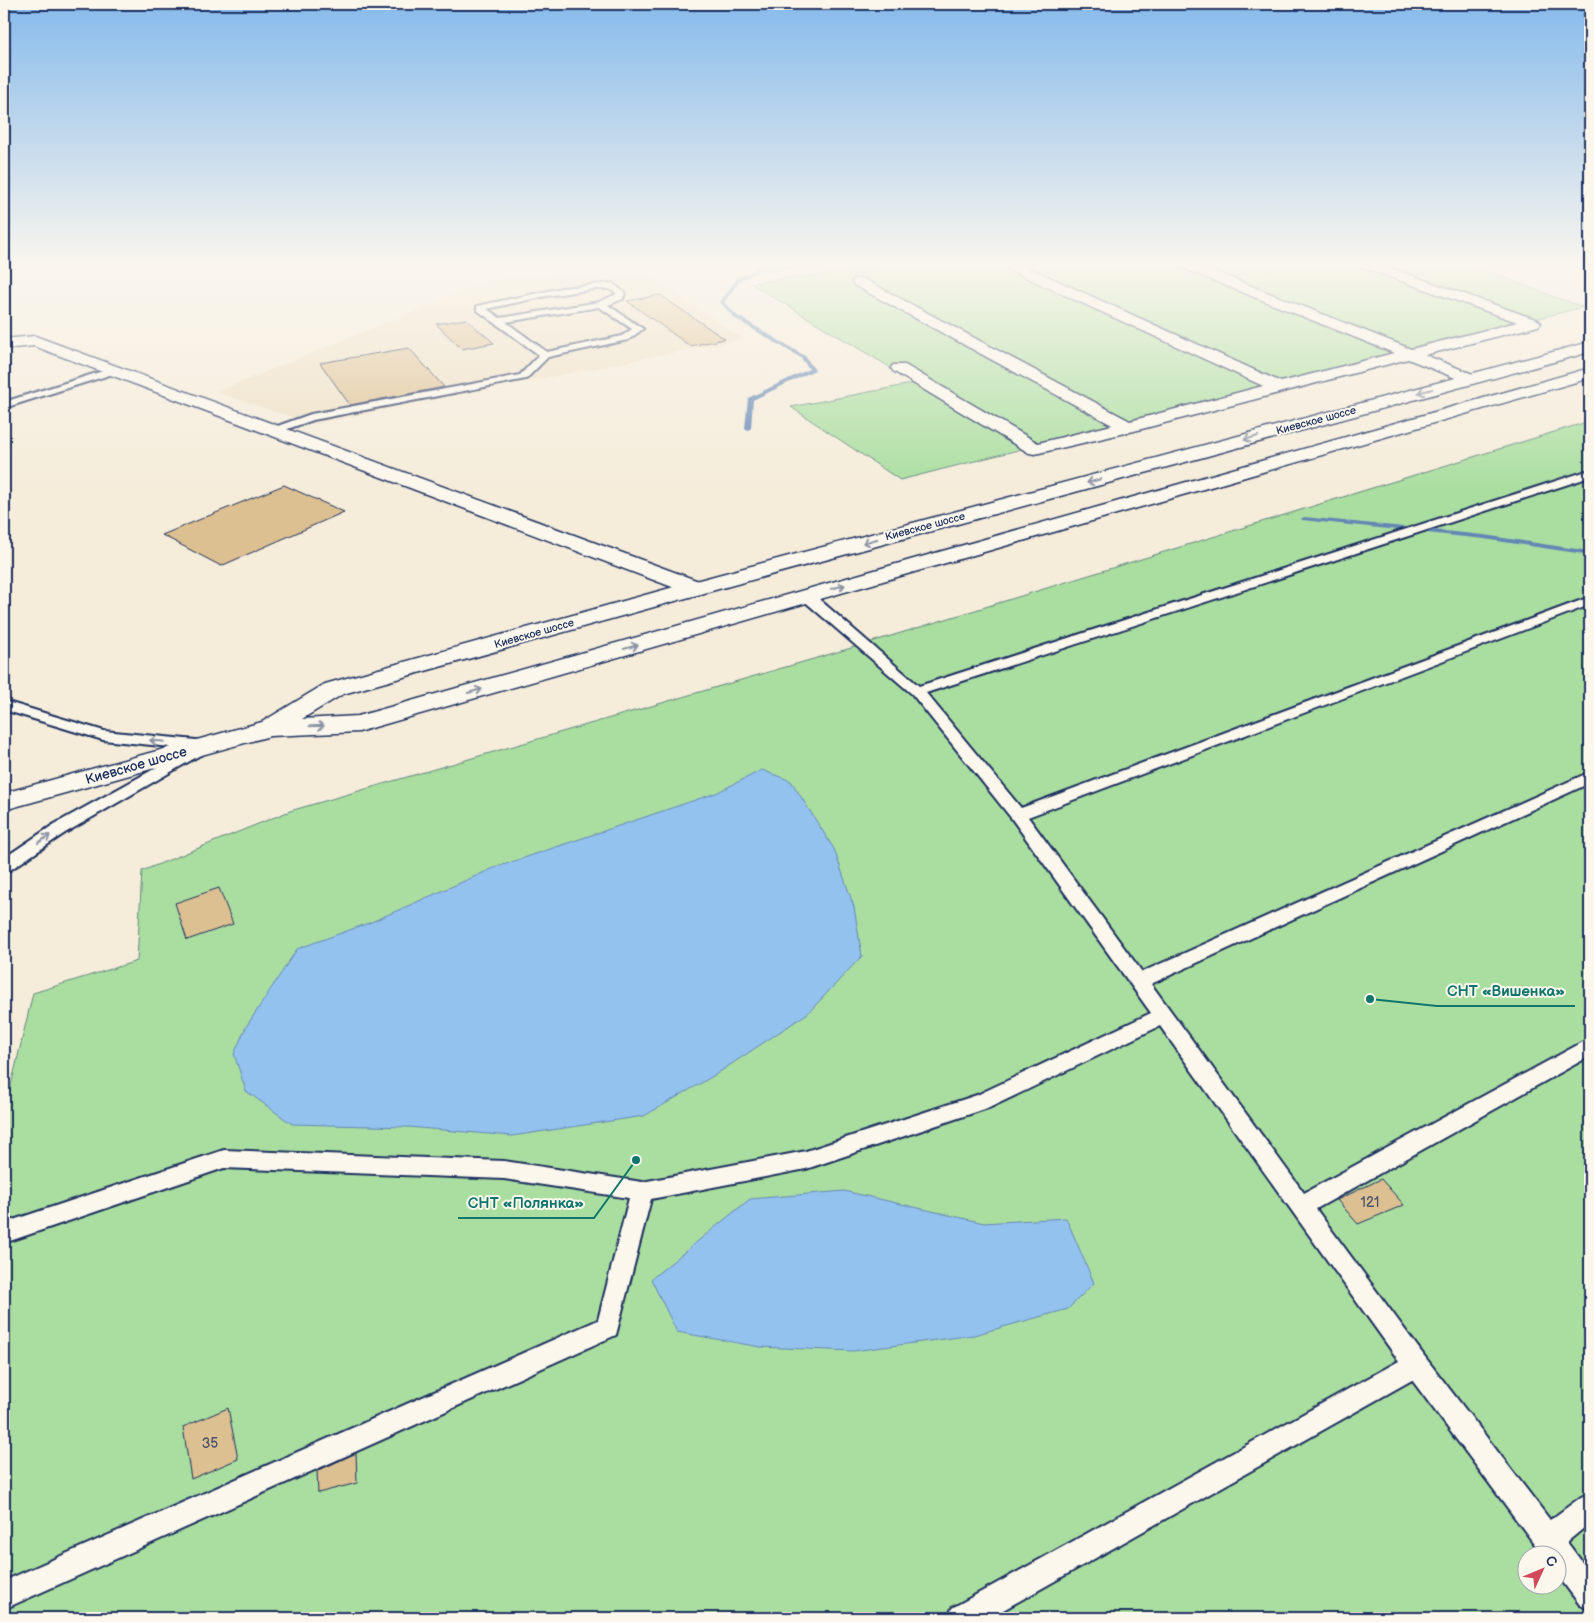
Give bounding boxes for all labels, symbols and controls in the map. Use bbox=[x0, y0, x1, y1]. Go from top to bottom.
one-way arrow bbox=[1417, 386, 1433, 396]
street label: Киевское шоссе bbox=[1275, 404, 1357, 437]
one-way arrow bbox=[1244, 434, 1260, 443]
one-way arrow bbox=[1087, 476, 1103, 486]
street label: Киевское шоссе bbox=[884, 510, 966, 543]
one-way arrow bbox=[862, 537, 878, 546]
one-way arrow bbox=[830, 582, 846, 592]
street label: Киевское шоссе bbox=[493, 616, 575, 651]
one-way arrow bbox=[623, 641, 639, 651]
one-way arrow bbox=[467, 686, 483, 696]
one-way arrow bbox=[309, 722, 325, 731]
one-way arrow bbox=[149, 736, 165, 746]
street label: Киевское шоссе bbox=[84, 743, 189, 788]
one-way arrow bbox=[37, 834, 51, 844]
callout: СНТ «Вишенка» bbox=[1437, 976, 1575, 1006]
text: СНТ «Вишенка» bbox=[1447, 982, 1565, 1001]
callout: СНТ «Полянка» bbox=[458, 1188, 594, 1218]
text: СНТ «Полянка» bbox=[468, 1194, 584, 1213]
house number: 121 bbox=[1361, 1194, 1379, 1211]
house number: 35 bbox=[202, 1435, 218, 1452]
north arrow bbox=[1516, 1544, 1566, 1594]
text: С bbox=[1541, 1552, 1561, 1571]

